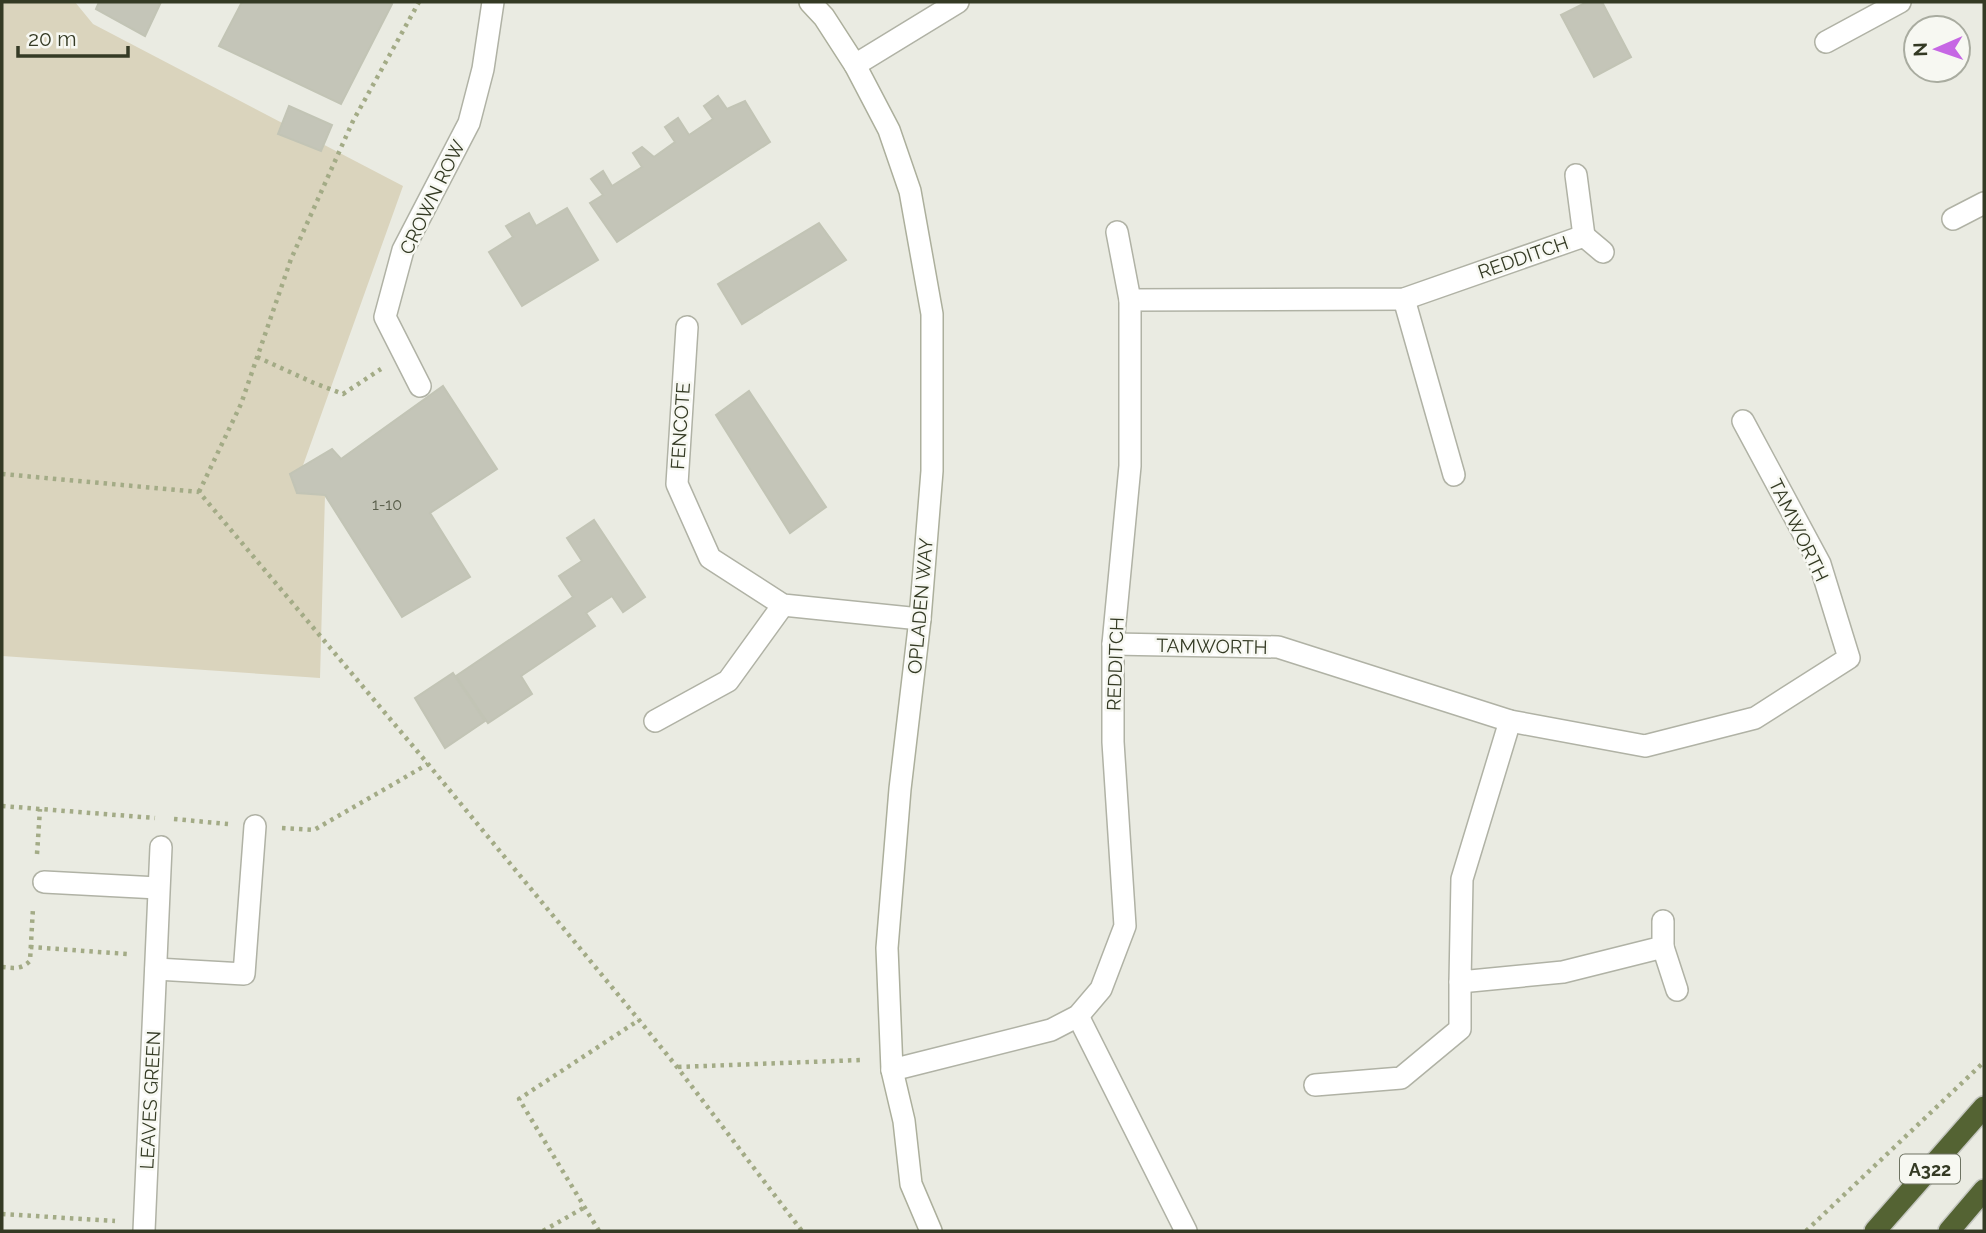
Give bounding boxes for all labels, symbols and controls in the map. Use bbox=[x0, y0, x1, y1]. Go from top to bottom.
scale bar bbox=[18, 14, 128, 58]
north arrow bbox=[1902, 14, 1972, 84]
text: 20 m bbox=[28, 26, 76, 51]
text: N bbox=[1909, 42, 1931, 57]
street label: CROWN ROW bbox=[395, 136, 469, 258]
street label: REDDITCH bbox=[1475, 231, 1571, 283]
street label: FENCOTE bbox=[666, 382, 694, 470]
street label: TAMWORTH bbox=[1765, 475, 1833, 585]
house number: 1-10 bbox=[372, 495, 402, 514]
street label: OPLADEN WAY bbox=[903, 536, 937, 675]
street label: REDDITCH bbox=[1102, 617, 1128, 711]
street label: TAMWORTH bbox=[1156, 634, 1268, 658]
street label: LEAVES GREEN bbox=[135, 1030, 165, 1170]
road number: A322 bbox=[1900, 1154, 1960, 1184]

